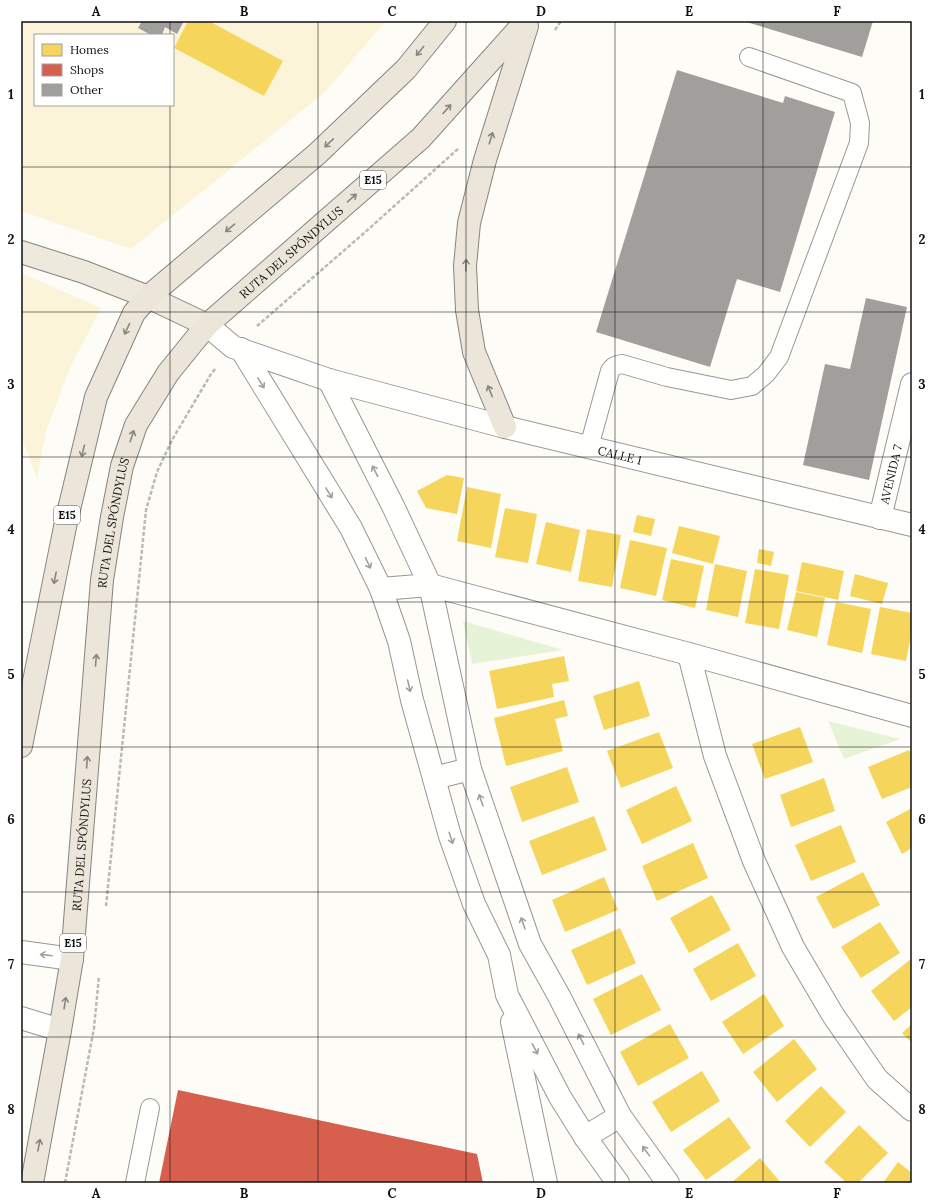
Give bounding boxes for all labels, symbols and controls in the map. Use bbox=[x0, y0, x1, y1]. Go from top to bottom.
text: A bbox=[92, 3, 101, 20]
text: B bbox=[240, 3, 249, 20]
text: C bbox=[388, 3, 397, 20]
text: D bbox=[536, 3, 546, 20]
text: E bbox=[685, 3, 693, 20]
text: F bbox=[833, 3, 841, 20]
legend bbox=[34, 34, 174, 106]
text: Homes bbox=[70, 42, 109, 57]
one-way arrow bbox=[416, 46, 424, 57]
text: Shops bbox=[70, 62, 104, 77]
text: Other bbox=[70, 82, 104, 97]
text: 1 bbox=[8, 86, 14, 103]
text: 1 bbox=[919, 86, 925, 103]
one-way arrow bbox=[442, 104, 452, 114]
one-way arrow bbox=[488, 132, 495, 145]
one-way arrow bbox=[323, 139, 334, 148]
road number: E15 bbox=[360, 171, 386, 189]
one-way arrow bbox=[347, 193, 358, 202]
street label: RUTA DEL SPÓNDYLUS bbox=[236, 202, 346, 301]
one-way arrow bbox=[225, 224, 235, 233]
text: 2 bbox=[8, 231, 15, 248]
text: 2 bbox=[919, 231, 926, 248]
one-way arrow bbox=[462, 259, 470, 272]
one-way arrow bbox=[122, 323, 130, 335]
text: 3 bbox=[7, 376, 15, 393]
text: 3 bbox=[918, 376, 926, 393]
one-way arrow bbox=[257, 377, 265, 388]
one-way arrow bbox=[486, 386, 493, 398]
one-way arrow bbox=[129, 430, 136, 443]
street label: CALLE 1 bbox=[597, 442, 643, 467]
street label: AVENIDA 7 bbox=[876, 443, 905, 506]
one-way arrow bbox=[78, 444, 86, 457]
street label: RUTA DEL SPÓNDYLUS bbox=[94, 455, 132, 589]
one-way arrow bbox=[371, 466, 379, 478]
one-way arrow bbox=[326, 487, 334, 499]
road number: E15 bbox=[54, 506, 80, 524]
text: 4 bbox=[7, 521, 15, 538]
text: 4 bbox=[918, 521, 926, 538]
one-way arrow bbox=[365, 557, 372, 569]
one-way arrow bbox=[50, 571, 58, 584]
one-way arrow bbox=[92, 654, 99, 667]
text: 5 bbox=[7, 666, 15, 683]
text: 5 bbox=[918, 666, 926, 683]
one-way arrow bbox=[406, 679, 414, 692]
one-way arrow bbox=[84, 756, 91, 769]
street label: RUTA DEL SPÓNDYLUS bbox=[68, 778, 94, 912]
one-way arrow bbox=[476, 794, 484, 806]
text: 6 bbox=[7, 811, 15, 828]
text: 6 bbox=[918, 811, 926, 828]
one-way arrow bbox=[448, 832, 456, 844]
one-way arrow bbox=[519, 917, 526, 930]
road number: E15 bbox=[60, 934, 86, 952]
one-way arrow bbox=[40, 952, 53, 959]
text: 7 bbox=[8, 956, 14, 973]
text: 7 bbox=[919, 956, 925, 973]
one-way arrow bbox=[61, 997, 69, 1010]
one-way arrow bbox=[577, 1033, 584, 1045]
one-way arrow bbox=[532, 1043, 539, 1055]
text: 8 bbox=[7, 1101, 15, 1118]
text: 8 bbox=[918, 1101, 926, 1118]
one-way arrow bbox=[35, 1139, 43, 1152]
one-way arrow bbox=[641, 1146, 650, 1157]
text: A bbox=[92, 1185, 101, 1202]
text: B bbox=[240, 1185, 249, 1202]
text: C bbox=[388, 1185, 397, 1202]
text: D bbox=[536, 1185, 546, 1202]
text: E bbox=[685, 1185, 693, 1202]
text: F bbox=[833, 1185, 841, 1202]

